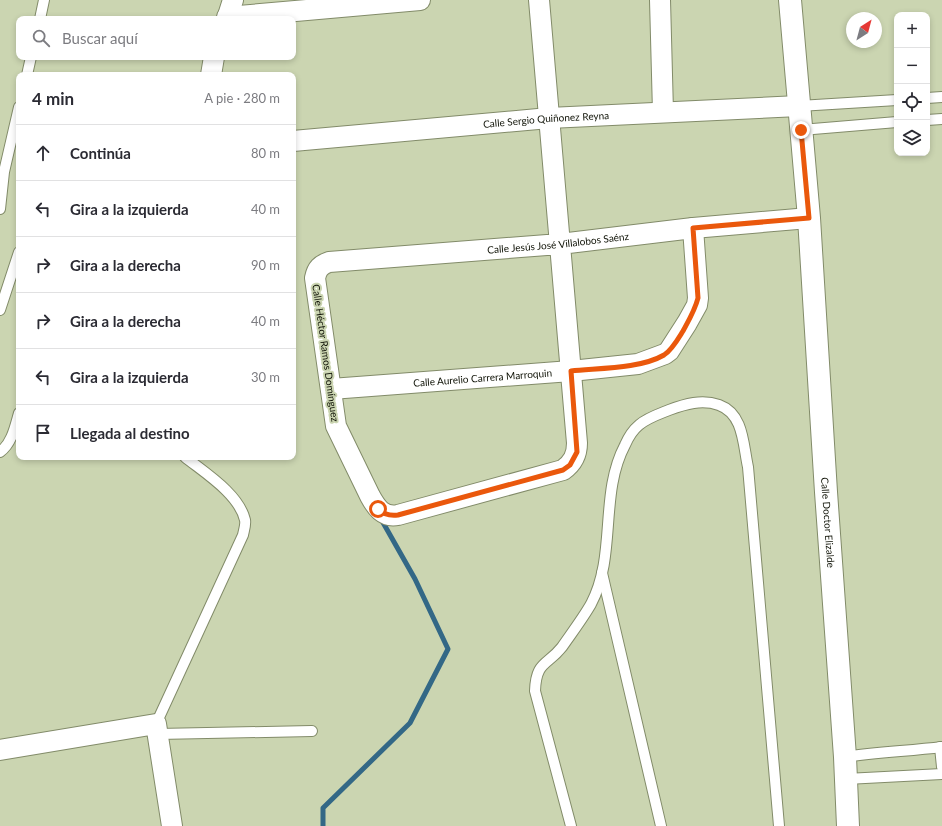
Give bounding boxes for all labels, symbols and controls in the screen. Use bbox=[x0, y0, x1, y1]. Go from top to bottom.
north arrow bbox=[846, 12, 882, 48]
map controls bbox=[894, 12, 930, 156]
button: + bbox=[894, 12, 930, 48]
search box bbox=[16, 16, 296, 60]
icon: search bbox=[30, 27, 52, 49]
text: Buscar aquí bbox=[62, 29, 138, 47]
button: − bbox=[894, 48, 930, 84]
button: locate bbox=[894, 84, 930, 120]
text: 4 min bbox=[32, 88, 74, 109]
text: A pie · 280 m bbox=[204, 90, 280, 106]
street label: Calle Sergio Quiñonez Reyna bbox=[483, 109, 609, 130]
button: layers bbox=[894, 120, 930, 156]
route end bbox=[792, 121, 810, 139]
icon: ahead bbox=[32, 142, 54, 164]
text: Continúa bbox=[70, 144, 131, 162]
text: 80 m bbox=[251, 145, 280, 161]
icon: left bbox=[32, 198, 54, 220]
text: Gira a la izquierda bbox=[70, 200, 189, 218]
text: 40 m bbox=[251, 201, 280, 217]
street label: Calle Jesús José Villalobos Saénz bbox=[487, 230, 630, 256]
icon: right bbox=[32, 254, 54, 276]
text: Gira a la derecha bbox=[70, 256, 181, 274]
text: 90 m bbox=[251, 257, 280, 273]
street label: Calle Héctor Ramos Domínguez bbox=[310, 283, 342, 423]
icon: right bbox=[32, 310, 54, 332]
text: Gira a la derecha bbox=[70, 312, 181, 330]
text: 40 m bbox=[251, 313, 280, 329]
icon: left bbox=[32, 366, 54, 388]
street label: Calle Aurelio Carrera Marroquin bbox=[413, 366, 552, 389]
text: Gira a la izquierda bbox=[70, 368, 189, 386]
text: 30 m bbox=[251, 369, 280, 385]
icon: arrive bbox=[32, 422, 54, 444]
text: Llegada al destino bbox=[70, 424, 190, 442]
street label: Calle Doctor Elizalde bbox=[819, 477, 837, 568]
route start bbox=[369, 500, 387, 518]

